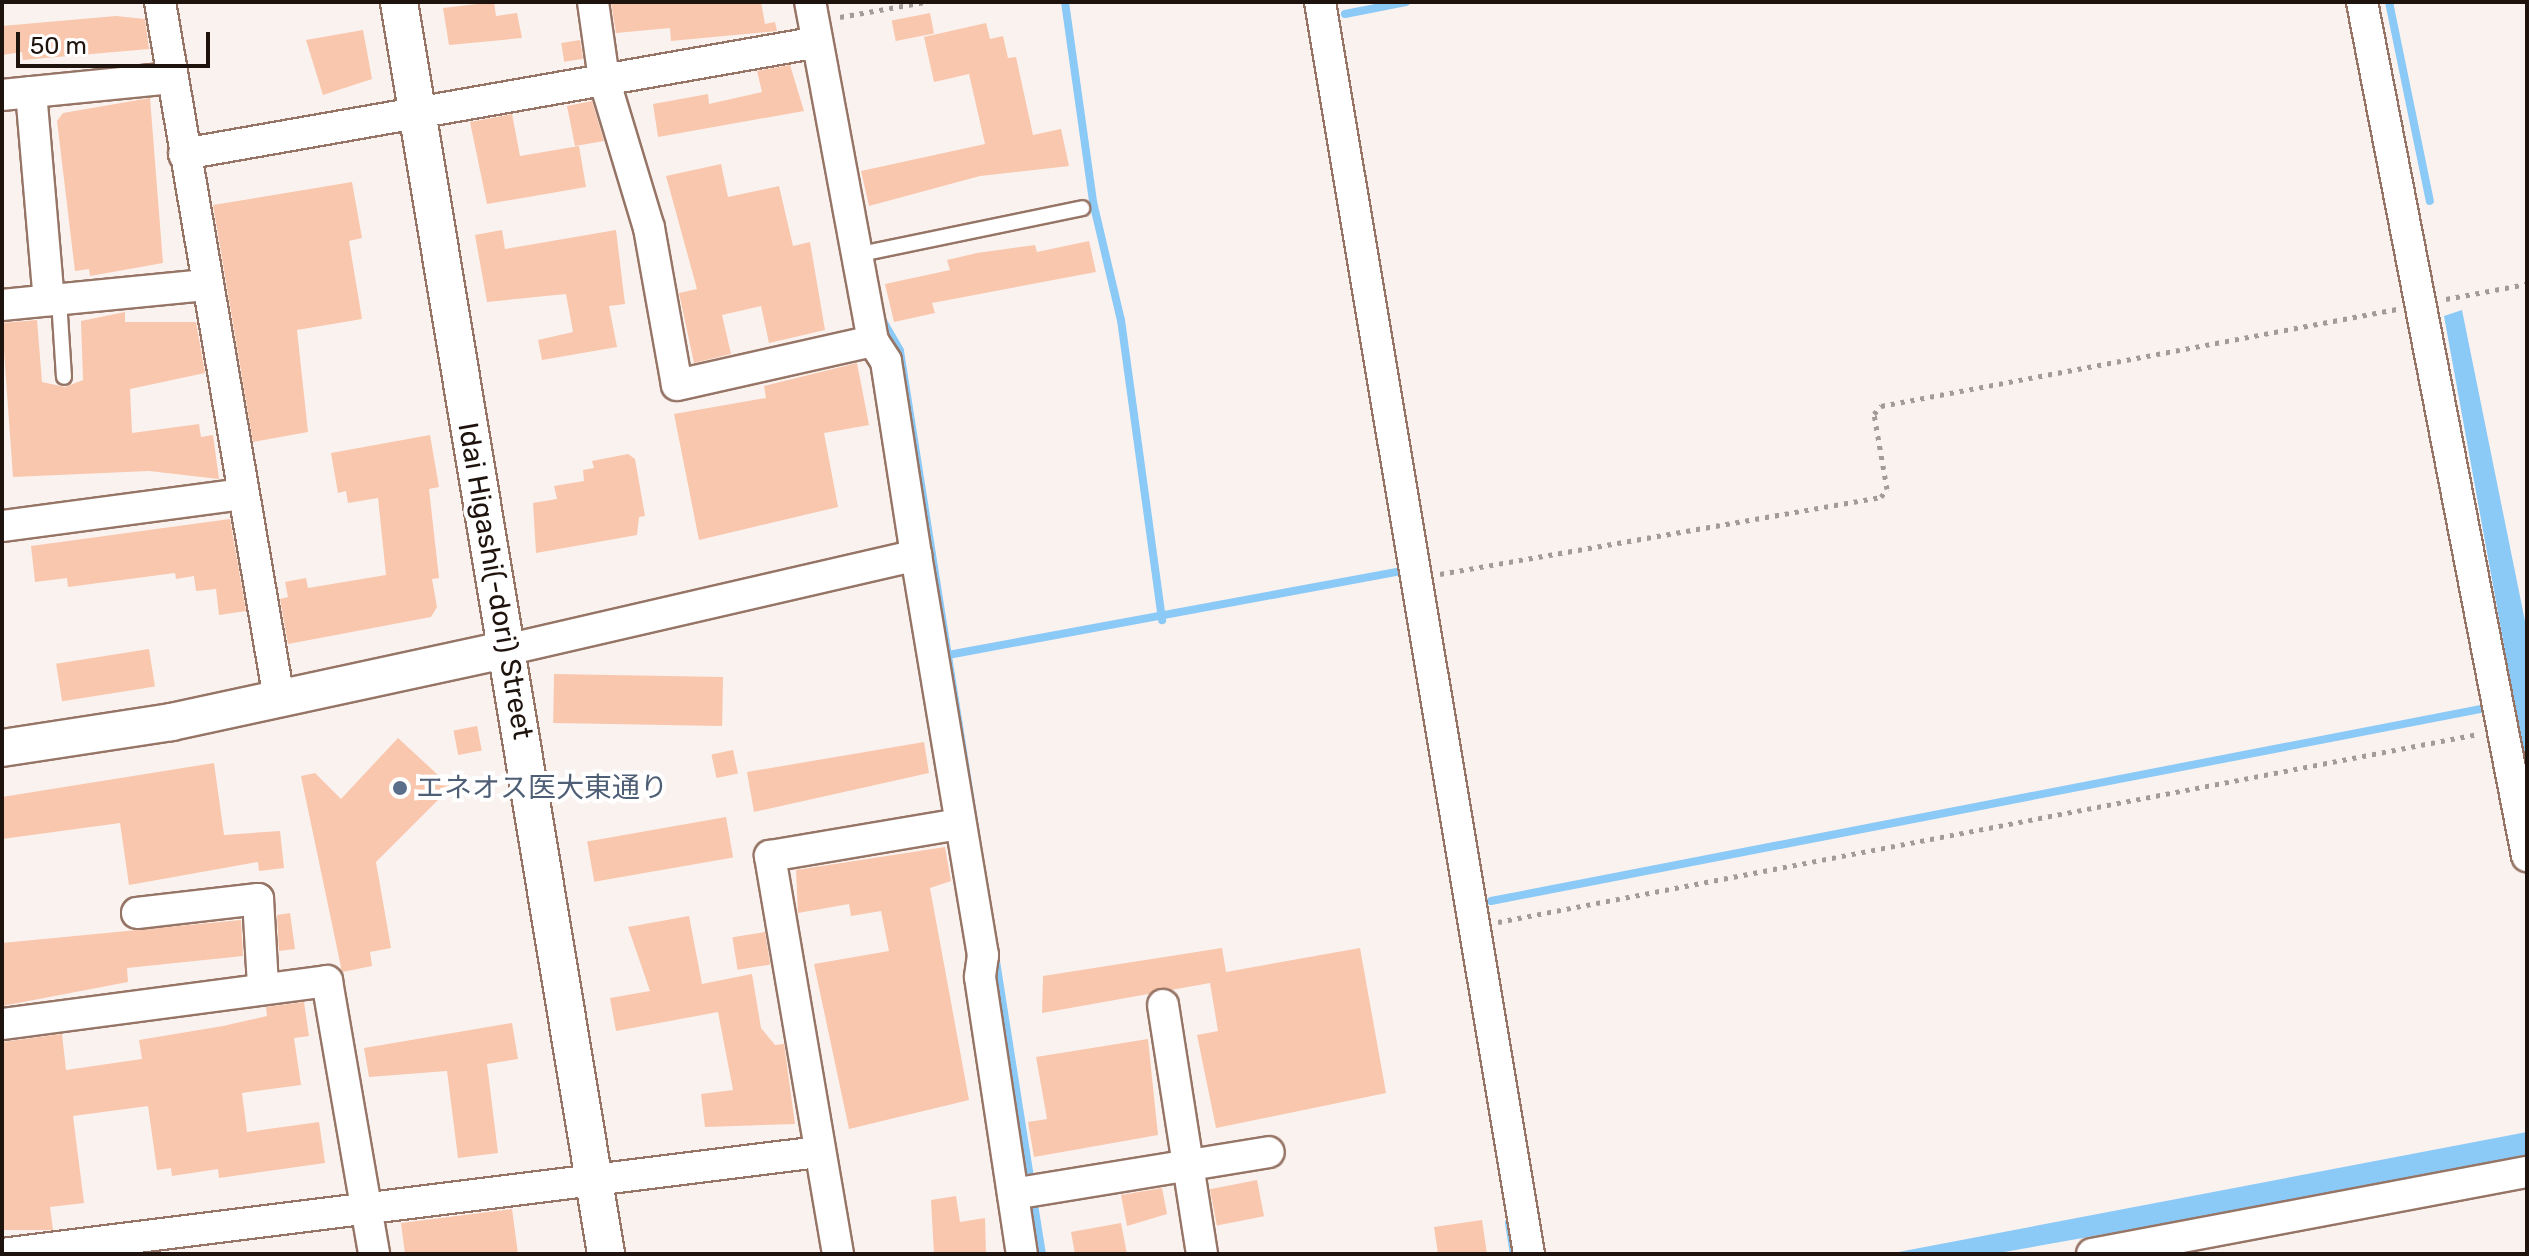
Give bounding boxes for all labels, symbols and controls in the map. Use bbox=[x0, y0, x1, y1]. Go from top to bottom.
scale bar bbox=[20, 16, 214, 66]
text: 50 m bbox=[30, 32, 87, 60]
street label: Idai Higashi(-dori) Street bbox=[451, 420, 539, 742]
place label: エネオス医大東通り bbox=[416, 771, 668, 805]
marker: エネオス医大東通り bbox=[391, 779, 409, 797]

